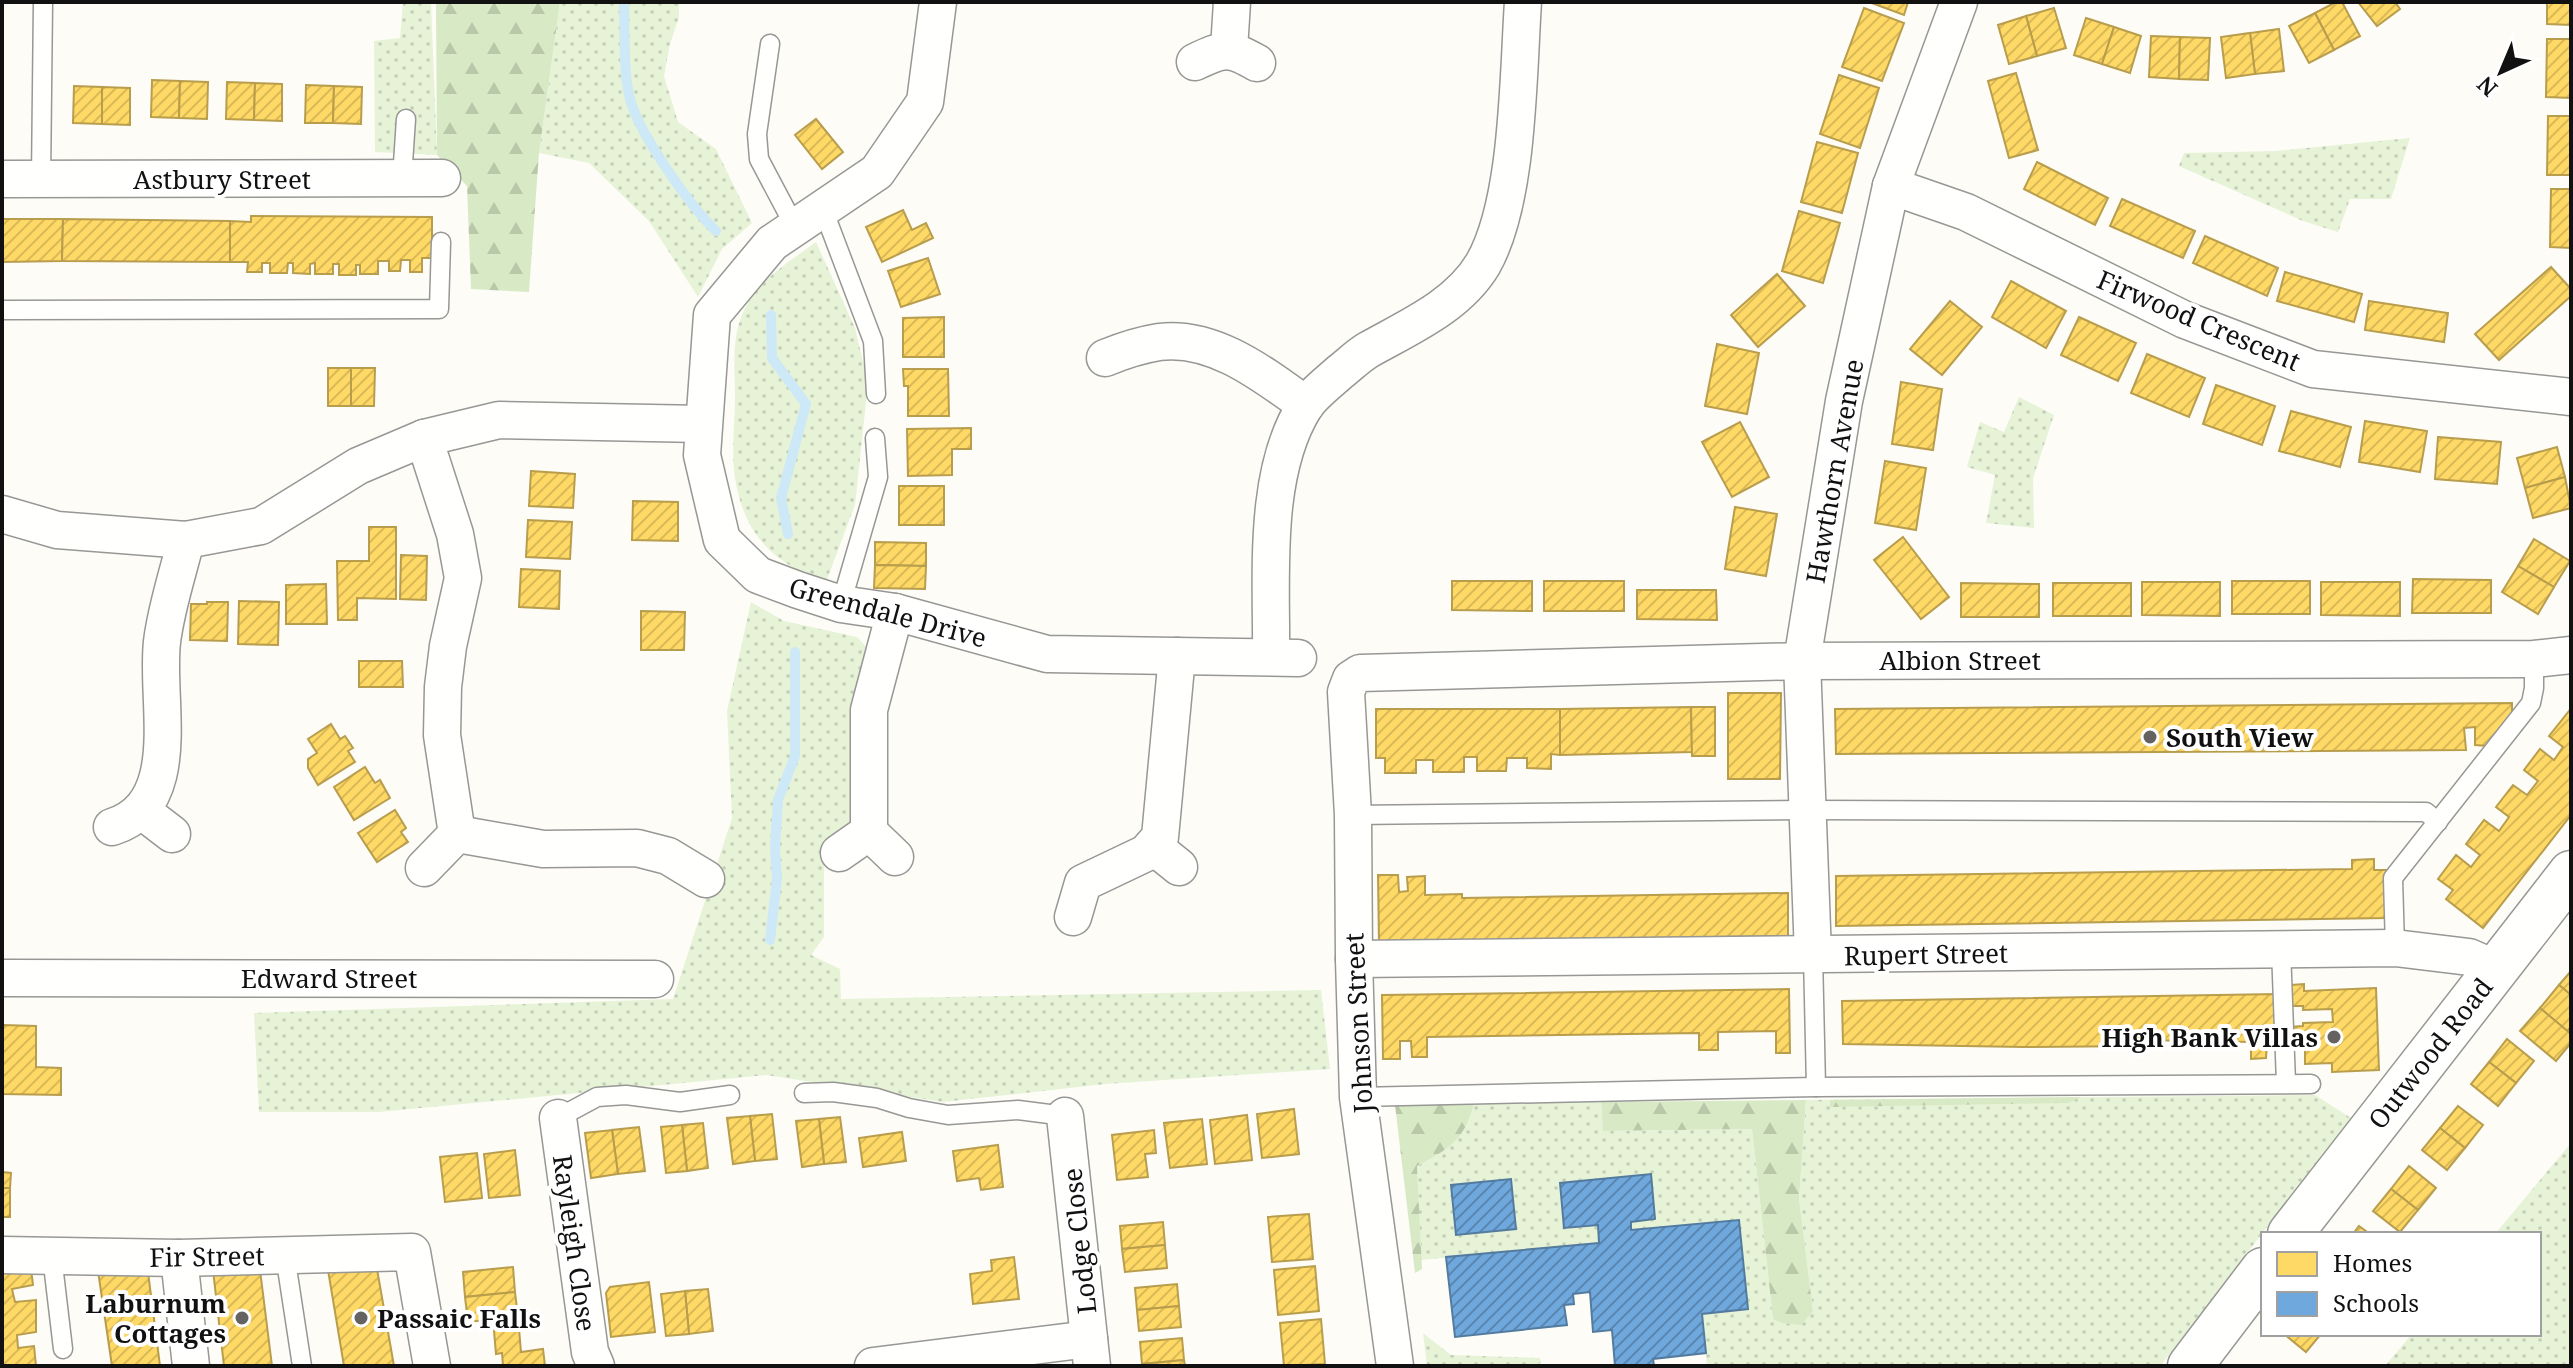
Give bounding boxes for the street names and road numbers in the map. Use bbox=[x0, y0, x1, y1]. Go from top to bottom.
street label: Astbury Street bbox=[133, 161, 311, 197]
street label: Firwood Crescent bbox=[2092, 261, 2306, 379]
street label: Hawthorn Avenue bbox=[1797, 356, 1871, 586]
street label: Greendale Drive bbox=[785, 568, 991, 656]
street label: Albion Street bbox=[1879, 642, 2041, 678]
street label: Johnson Street bbox=[1335, 932, 1381, 1115]
street label: Rupert Street bbox=[1844, 935, 2008, 973]
street label: Edward Street bbox=[241, 960, 417, 996]
street label: Outwood Road bbox=[2360, 970, 2500, 1136]
street label: Rayleigh Close bbox=[545, 1152, 605, 1334]
street label: Lodge Close bbox=[1053, 1166, 1105, 1316]
street label: Fir Street bbox=[149, 1237, 265, 1275]

